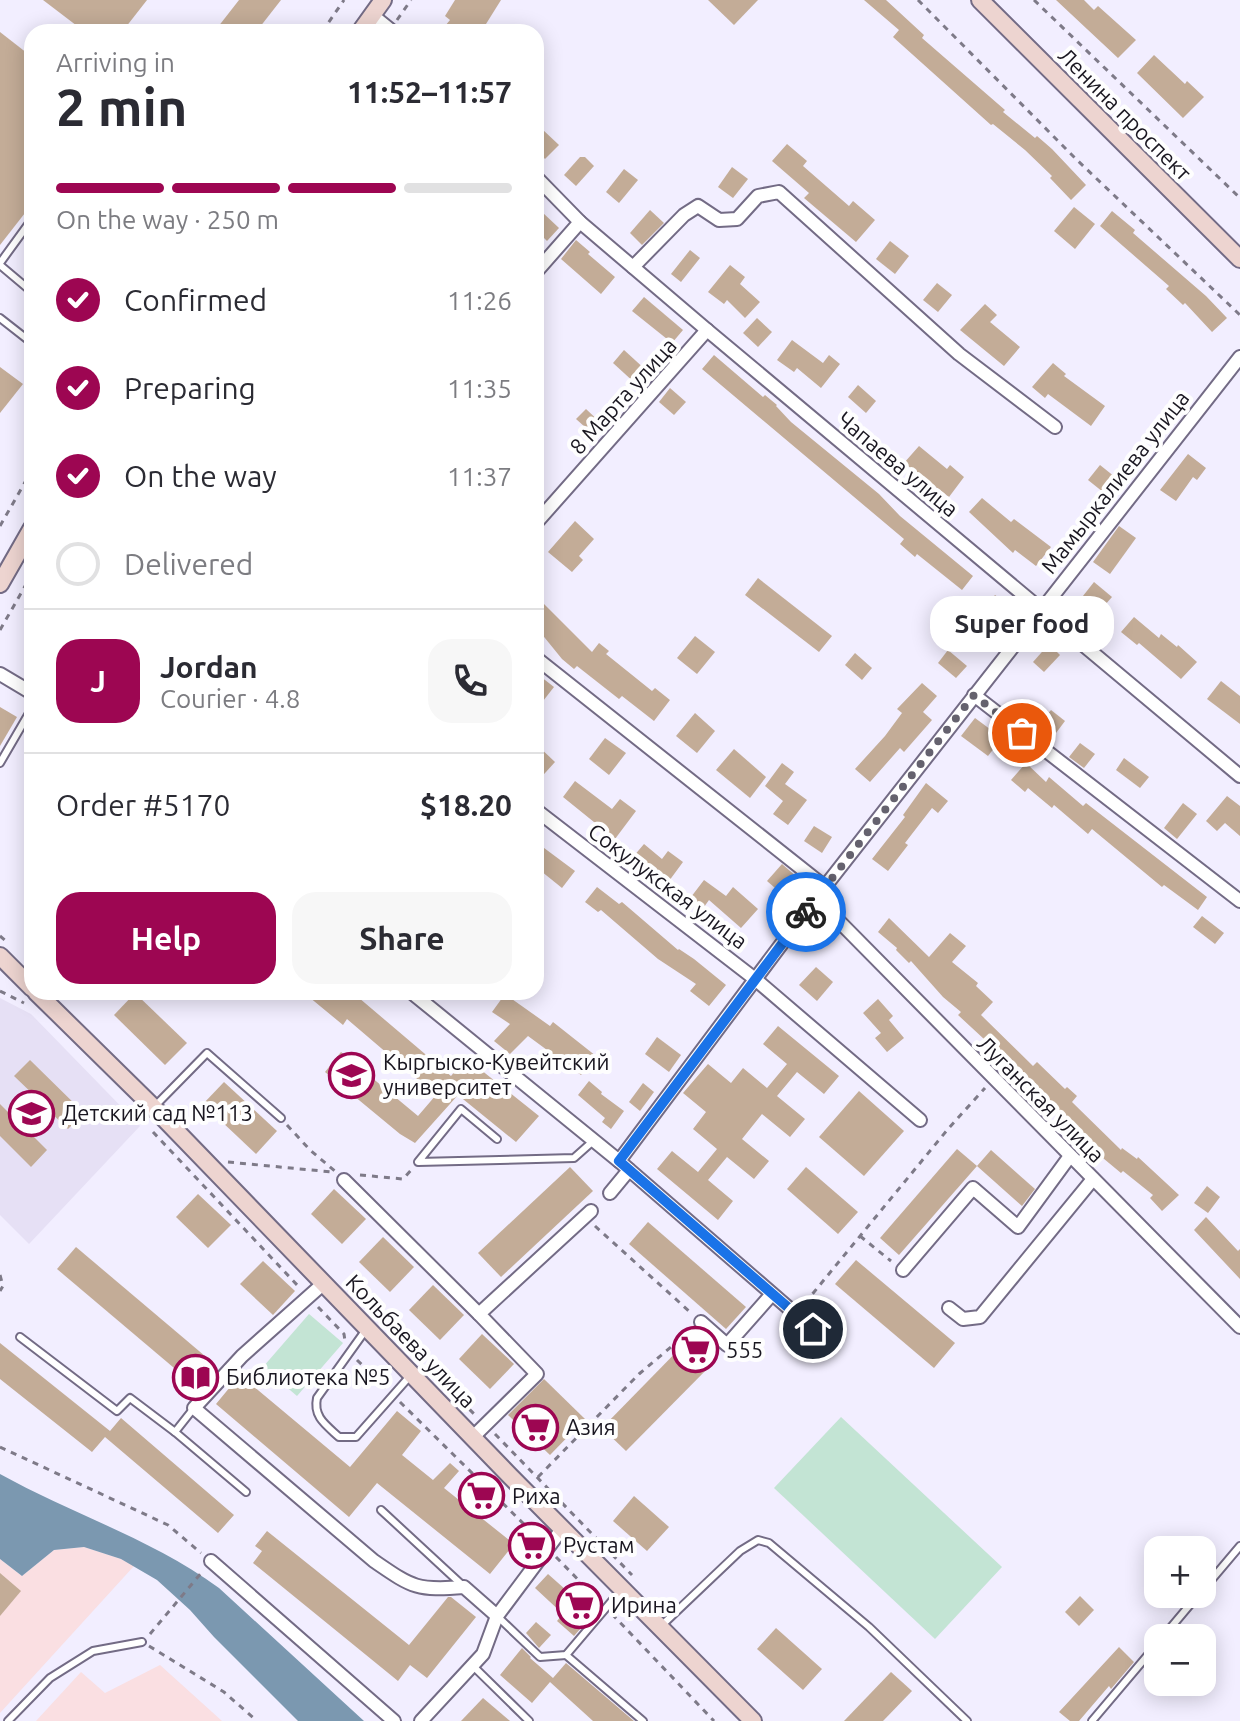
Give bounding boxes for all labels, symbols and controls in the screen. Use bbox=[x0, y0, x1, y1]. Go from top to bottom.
street label: Ленина проспект bbox=[1054, 42, 1197, 185]
text: Arriving in bbox=[56, 48, 175, 77]
text: 11:52–11:57 bbox=[347, 75, 512, 109]
text: 2 min bbox=[56, 78, 187, 136]
text: On the way · 250 m bbox=[56, 205, 279, 234]
icon: check bbox=[56, 278, 100, 322]
text: Confirmed bbox=[124, 283, 267, 317]
text: 11:26 bbox=[447, 286, 512, 315]
street label: 8 Марта улица bbox=[564, 333, 681, 459]
icon: check bbox=[56, 366, 100, 410]
text: Preparing bbox=[124, 371, 256, 405]
text: 11:35 bbox=[447, 374, 512, 403]
street label: Мамыркалиева улица bbox=[1035, 385, 1194, 578]
street label: Чапаева улица bbox=[833, 406, 964, 521]
icon: check bbox=[56, 454, 100, 498]
text: On the way bbox=[124, 459, 277, 493]
text: 11:37 bbox=[447, 462, 512, 491]
text: Delivered bbox=[124, 547, 253, 581]
callout: Super food bbox=[930, 597, 1114, 653]
text: Super food bbox=[955, 609, 1089, 638]
button: phone bbox=[428, 639, 512, 723]
text: Jordan bbox=[160, 650, 258, 684]
text: J bbox=[90, 664, 106, 698]
text: Courier · 4.8 bbox=[160, 684, 300, 713]
pin bbox=[988, 699, 1056, 767]
icon: bag bbox=[1000, 711, 1044, 755]
text: Order #5170 bbox=[56, 788, 230, 822]
text: $18.20 bbox=[420, 788, 512, 822]
street label: Сокулукская улица bbox=[584, 818, 753, 953]
courier bbox=[766, 872, 846, 952]
icon: bike bbox=[784, 890, 828, 934]
button: Help bbox=[56, 892, 276, 984]
button: Share bbox=[292, 892, 512, 984]
street label: Луганская улица bbox=[973, 1030, 1110, 1167]
place label: Кыргыско-Кувейтский университет bbox=[383, 1049, 609, 1099]
school or university icon: Кыргыско-Кувейтский университет bbox=[328, 1051, 376, 1099]
school or university icon: Детский сад №113 bbox=[7, 1089, 55, 1137]
place label: Детский сад №113 bbox=[62, 1100, 253, 1125]
street label: Кольбаева улица bbox=[341, 1269, 481, 1412]
pin bbox=[779, 1295, 847, 1363]
icon: home bbox=[791, 1307, 835, 1351]
supermarket icon: 555 bbox=[671, 1326, 719, 1374]
place label: 555 bbox=[726, 1337, 763, 1362]
library icon: Библиотека №5 bbox=[171, 1353, 219, 1401]
place label: Библиотека №5 bbox=[226, 1364, 390, 1389]
supermarket icon: Азия bbox=[511, 1403, 559, 1451]
place label: Азия bbox=[566, 1414, 616, 1439]
supermarket icon: Риха bbox=[457, 1472, 505, 1520]
place label: Риха bbox=[512, 1483, 561, 1508]
supermarket icon: Рустам bbox=[508, 1521, 556, 1569]
place label: Рустам bbox=[563, 1532, 635, 1557]
map controls bbox=[1144, 1536, 1216, 1696]
button: + bbox=[1144, 1536, 1216, 1608]
supermarket icon: Ирина bbox=[556, 1581, 604, 1629]
place label: Ирина bbox=[611, 1592, 677, 1617]
button: − bbox=[1144, 1624, 1216, 1696]

